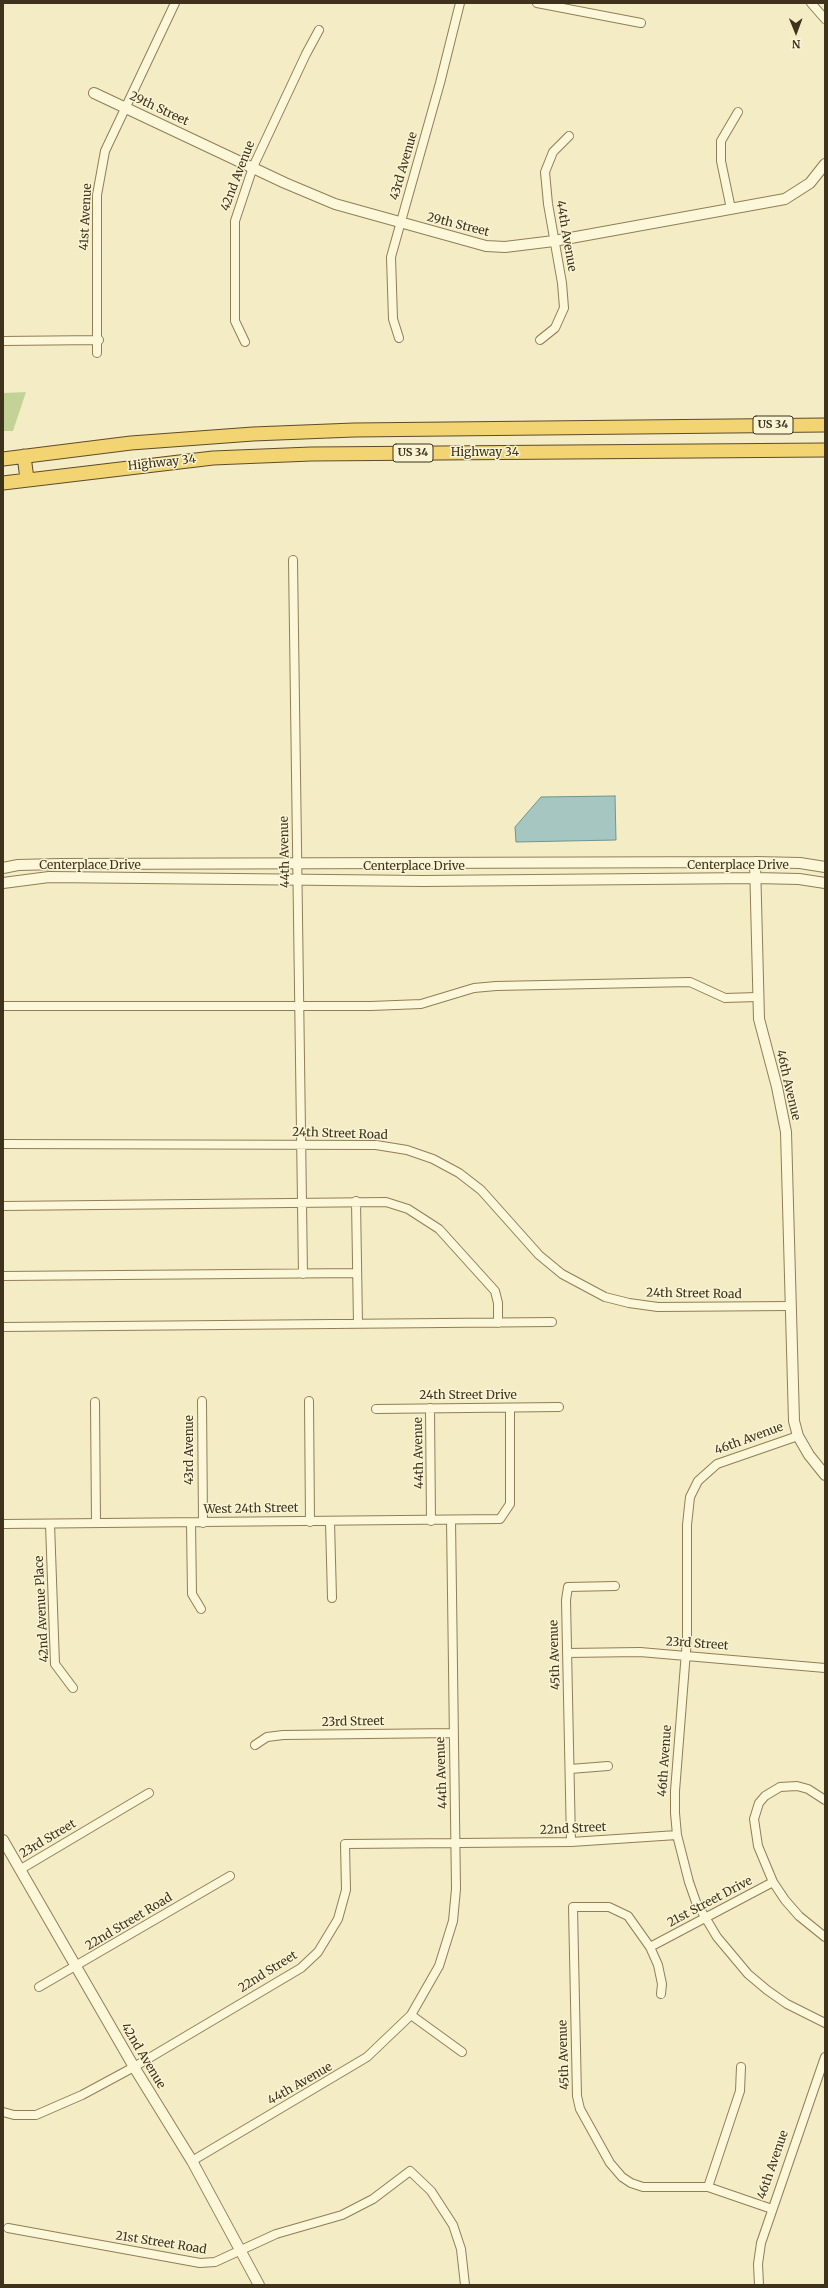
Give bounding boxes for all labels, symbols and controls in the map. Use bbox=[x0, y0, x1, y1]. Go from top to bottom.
north arrow bbox=[776, 12, 816, 52]
text: N bbox=[792, 37, 801, 51]
street label: 29th Street bbox=[127, 89, 191, 129]
street label: 43rd Avenue bbox=[387, 130, 421, 202]
street label: 42nd Avenue bbox=[218, 139, 258, 213]
street label: 41st Avenue bbox=[77, 183, 95, 251]
street label: 44th Avenue bbox=[553, 199, 579, 273]
street label: 29th Street bbox=[425, 210, 491, 240]
road number: US 34 bbox=[753, 416, 793, 434]
road number: US 34 bbox=[393, 444, 433, 462]
street label: Highway 34 bbox=[451, 446, 519, 460]
street label: Highway 34 bbox=[127, 452, 197, 474]
street label: 44th Avenue bbox=[277, 816, 293, 888]
street label: Centerplace Drive bbox=[39, 859, 141, 873]
street label: Centerplace Drive bbox=[687, 859, 789, 873]
street label: Centerplace Drive bbox=[363, 860, 465, 874]
street label: 46th Avenue bbox=[773, 1048, 803, 1122]
street label: 24th Street Road bbox=[292, 1125, 388, 1143]
street label: 24th Street Road bbox=[646, 1286, 742, 1302]
street label: 24th Street Drive bbox=[419, 1389, 517, 1403]
street label: 43rd Avenue bbox=[183, 1415, 197, 1485]
street label: 44th Avenue bbox=[411, 1417, 427, 1489]
street label: 46th Avenue bbox=[713, 1420, 785, 1458]
street label: West 24th Street bbox=[203, 1501, 299, 1517]
street label: 42nd Avenue Place bbox=[32, 1555, 52, 1663]
street label: 45th Avenue bbox=[547, 1620, 563, 1690]
street label: 23rd Street bbox=[665, 1635, 729, 1653]
street label: 23rd Street bbox=[322, 1714, 384, 1730]
street label: 46th Avenue bbox=[655, 1725, 675, 1797]
street label: 44th Avenue bbox=[434, 1737, 450, 1809]
street label: 23rd Street bbox=[17, 1817, 79, 1861]
street label: 22nd Street bbox=[539, 1820, 607, 1838]
street label: 21st Street Drive bbox=[665, 1874, 755, 1930]
street label: 22nd Street Road bbox=[83, 1891, 175, 1953]
street label: 22nd Street bbox=[236, 1948, 300, 1996]
street label: 45th Avenue bbox=[556, 2020, 572, 2090]
street label: 42nd Avenue bbox=[118, 2021, 168, 2091]
street label: 44th Avenue bbox=[265, 2060, 335, 2108]
street label: 46th Avenue bbox=[754, 2129, 792, 2201]
street label: 21st Street Road bbox=[115, 2229, 207, 2257]

